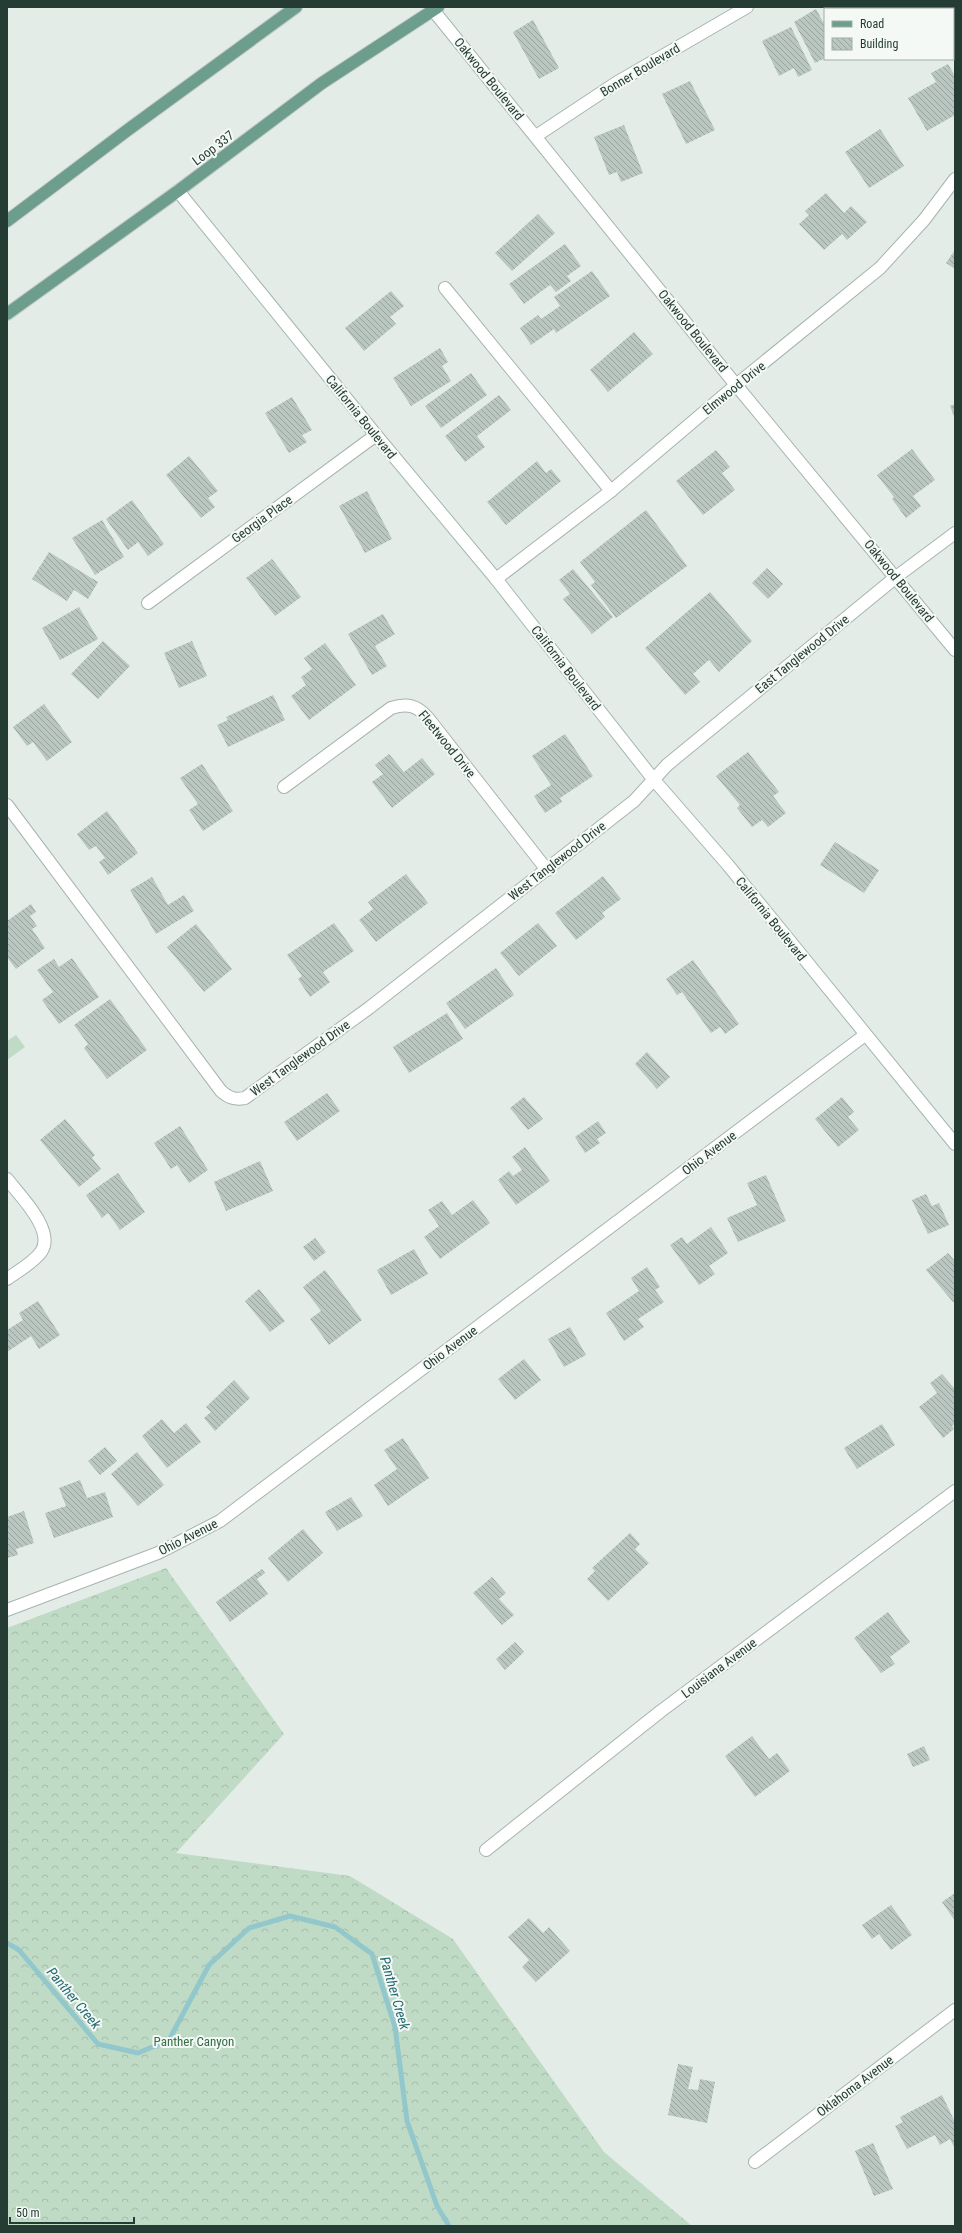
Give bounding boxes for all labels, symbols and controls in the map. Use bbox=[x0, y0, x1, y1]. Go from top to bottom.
legend bbox=[824, 8, 954, 60]
text: Road bbox=[860, 17, 884, 31]
street label: Oakwood Boulevard bbox=[451, 35, 527, 123]
text: Building bbox=[860, 37, 898, 51]
street label: Bonner Boulevard bbox=[598, 40, 682, 100]
street label: Loop 337 bbox=[189, 128, 237, 168]
street label: Oakwood Boulevard bbox=[655, 287, 731, 375]
street label: Elmwood Drive bbox=[700, 358, 768, 418]
street label: California Boulevard bbox=[323, 372, 399, 462]
street label: Georgia Place bbox=[229, 492, 295, 546]
street label: Oakwood Boulevard bbox=[861, 537, 937, 625]
street label: East Tanglewood Drive bbox=[752, 612, 852, 696]
street label: California Boulevard bbox=[528, 623, 604, 713]
street label: Fleetwood Drive bbox=[415, 707, 479, 781]
street label: West Tanglewood Drive bbox=[505, 818, 609, 904]
street label: California Boulevard bbox=[733, 874, 809, 964]
street label: West Tanglewood Drive bbox=[247, 1017, 353, 1099]
street label: Ohio Avenue bbox=[679, 1128, 739, 1178]
street label: Ohio Avenue bbox=[420, 1323, 480, 1373]
street label: Ohio Avenue bbox=[156, 1516, 220, 1558]
street label: Louisiana Avenue bbox=[679, 1635, 759, 1701]
water label: Panther Creek bbox=[377, 1955, 413, 2032]
water label: Panther Creek bbox=[44, 1964, 105, 2033]
park label: Panther Canyon bbox=[154, 2034, 234, 2049]
street label: Oklahoma Avenue bbox=[814, 2052, 896, 2120]
scale bar bbox=[10, 2199, 134, 2225]
text: 50 m bbox=[16, 2206, 40, 2220]

